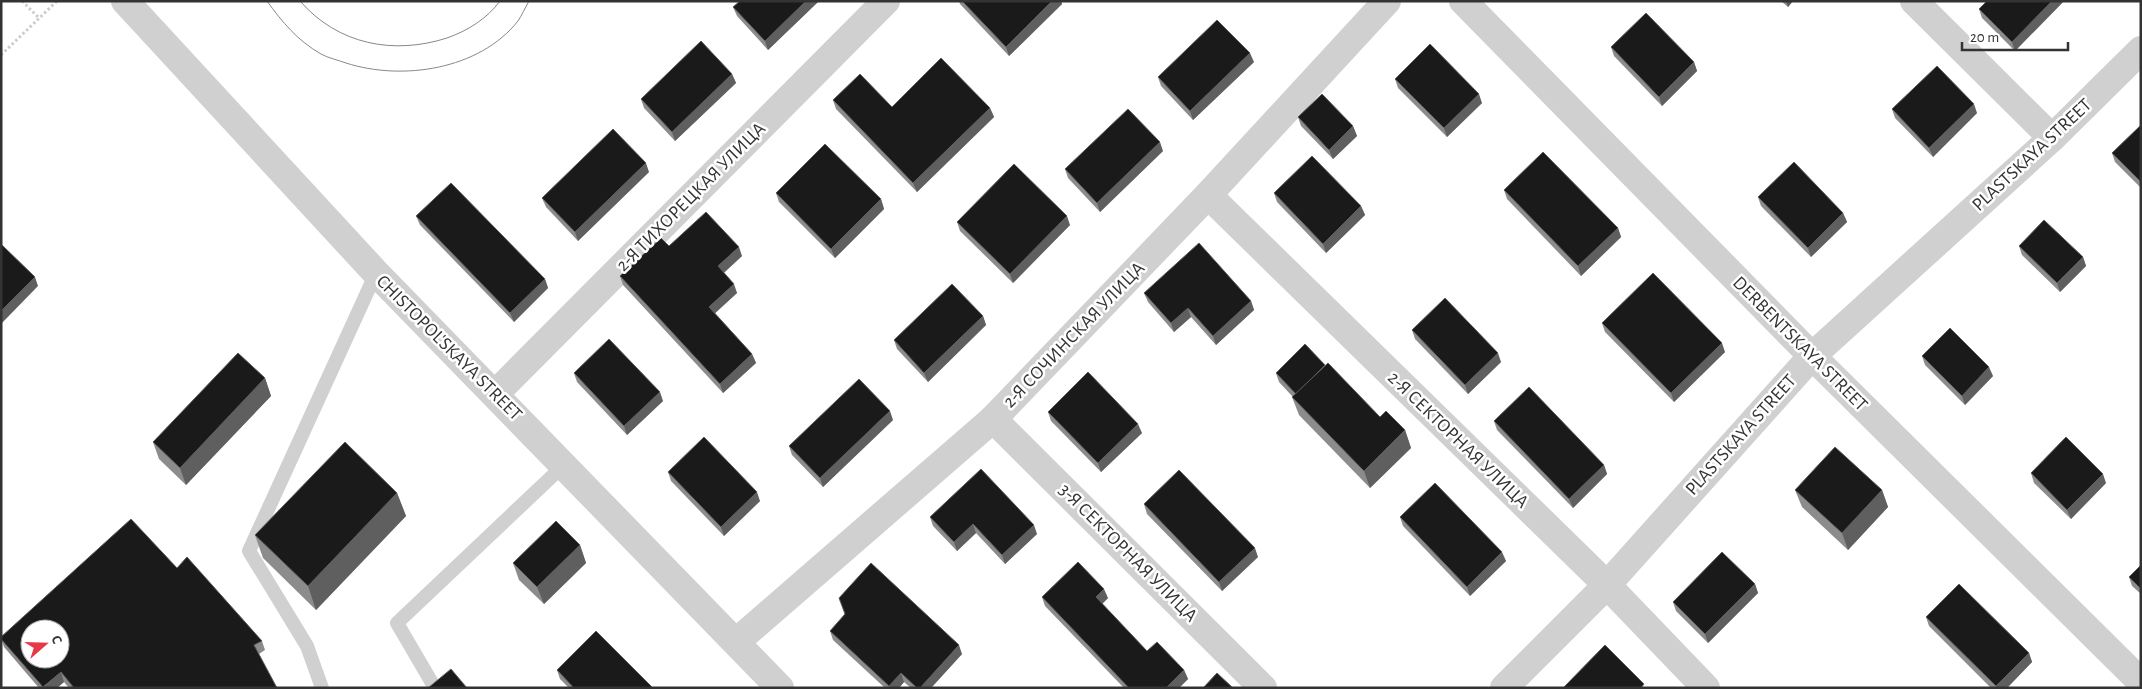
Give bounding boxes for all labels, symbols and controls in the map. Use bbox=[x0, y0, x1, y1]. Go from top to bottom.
scale bar bbox=[1962, 20, 2068, 52]
text: 20 m bbox=[1970, 30, 1999, 45]
street label: PLASTSKAYA STREET bbox=[1969, 95, 2095, 215]
street label: 2-Я ТИХОРЕЦКАЯ УЛИЦА bbox=[613, 119, 769, 275]
street label: 2-Я СОЧИНСКАЯ УЛИЦА bbox=[1000, 258, 1148, 412]
street label: CHISTOPOL'SKAYA STREET bbox=[373, 272, 525, 424]
street label: DERBENTSKAYA STREET bbox=[1729, 273, 1871, 415]
street label: 2-Я СЕКТОРНАЯ УЛИЦА bbox=[1384, 368, 1532, 512]
street label: PLASTSKAYA STREET bbox=[1682, 371, 1800, 499]
street label: 3-Я СЕКТОРНАЯ УЛИЦА bbox=[1055, 480, 1201, 626]
north arrow bbox=[20, 619, 70, 669]
text: С bbox=[48, 634, 64, 646]

